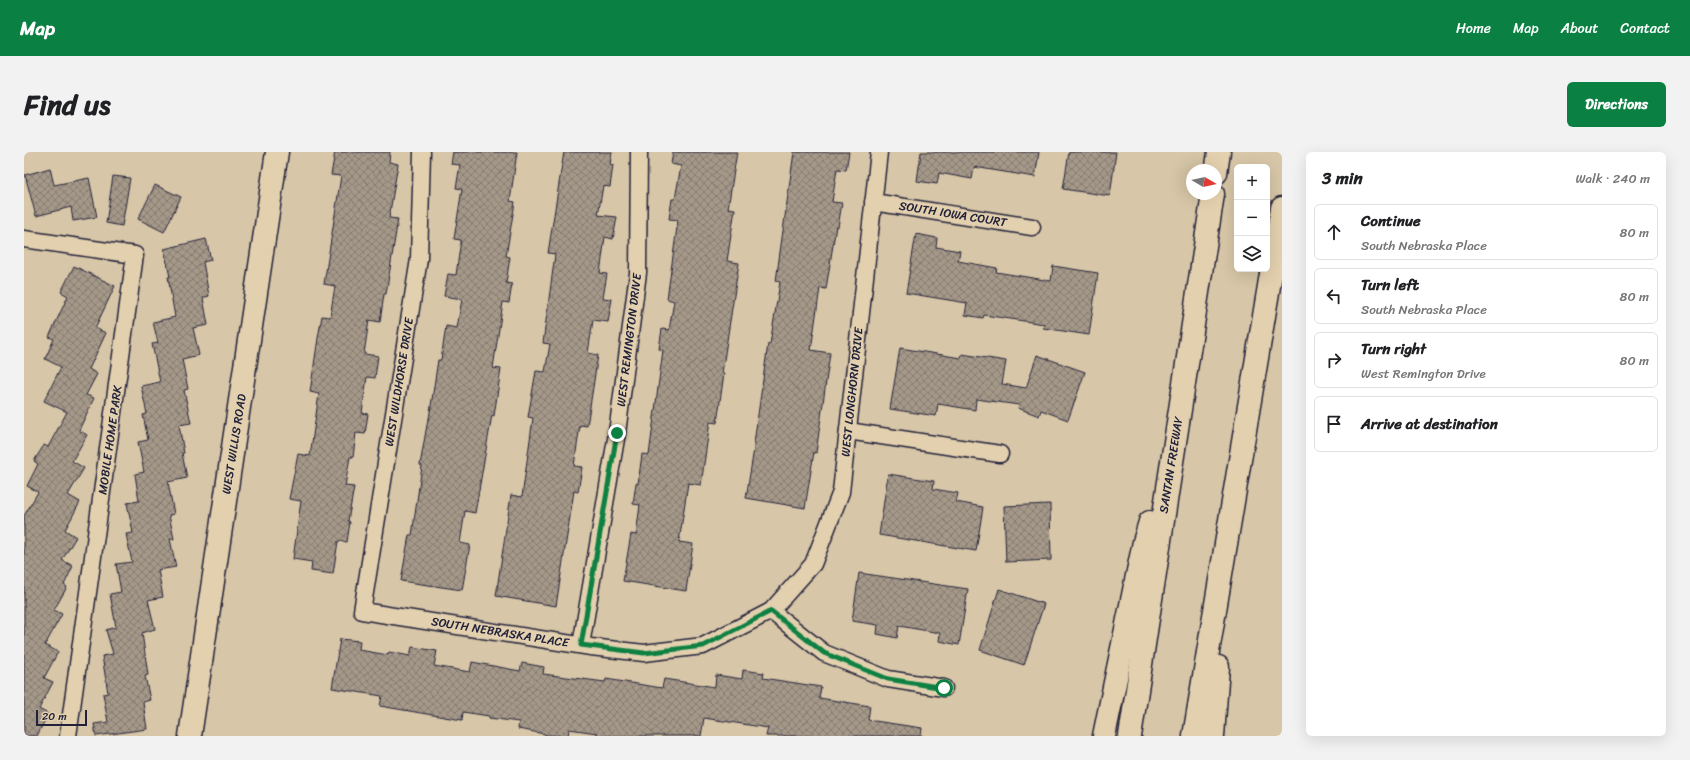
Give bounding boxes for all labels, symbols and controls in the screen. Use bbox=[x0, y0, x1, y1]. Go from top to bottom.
text: Map bbox=[20, 12, 55, 45]
text: Home bbox=[1456, 16, 1491, 41]
text: Map bbox=[1513, 16, 1539, 41]
text: About bbox=[1561, 16, 1598, 41]
text: Contact bbox=[1620, 16, 1670, 41]
text: Find us bbox=[24, 80, 111, 129]
button: Directions bbox=[1567, 82, 1666, 127]
text: 3 min bbox=[1322, 163, 1363, 193]
north arrow bbox=[1186, 164, 1222, 200]
map controls bbox=[1234, 164, 1270, 272]
button: + bbox=[1234, 164, 1270, 200]
text: Walk · 240 m bbox=[1575, 167, 1650, 190]
street label: SOUTH IOWA COURT bbox=[898, 195, 1010, 234]
button: − bbox=[1234, 200, 1270, 236]
text: Continue bbox=[1361, 208, 1421, 234]
icon: ahead bbox=[1323, 221, 1345, 243]
text: 80 m bbox=[1620, 221, 1649, 244]
text: South Nebraska Place bbox=[1361, 234, 1487, 257]
button: layers bbox=[1234, 236, 1270, 272]
street label: WEST REMINGTON DRIVE bbox=[610, 271, 648, 408]
text: Turn left bbox=[1361, 272, 1419, 298]
icon: left bbox=[1323, 285, 1345, 307]
text: 80 m bbox=[1620, 285, 1649, 308]
text: South Nebraska Place bbox=[1361, 298, 1487, 321]
street label: WEST WILDHORSE DRIVE bbox=[378, 315, 420, 448]
street label: WEST LONGHORN DRIVE bbox=[834, 325, 870, 458]
text: Turn right bbox=[1361, 336, 1426, 362]
icon: right bbox=[1323, 349, 1345, 371]
text: 80 m bbox=[1620, 349, 1649, 372]
text: West Remington Drive bbox=[1361, 362, 1486, 385]
street label: MOBILE HOME PARK bbox=[91, 383, 129, 496]
street label: WEST WILLIS ROAD bbox=[215, 392, 253, 496]
text: Arrive at destination bbox=[1361, 411, 1498, 437]
icon: arrive bbox=[1323, 413, 1345, 435]
street label: SANTAN FREEWAY bbox=[1153, 415, 1190, 515]
route end bbox=[608, 424, 626, 442]
street label: SOUTH NEBRASKA PLACE bbox=[430, 610, 572, 654]
route start bbox=[935, 679, 953, 697]
text: 20 m bbox=[42, 707, 67, 726]
scale bar bbox=[36, 708, 87, 727]

